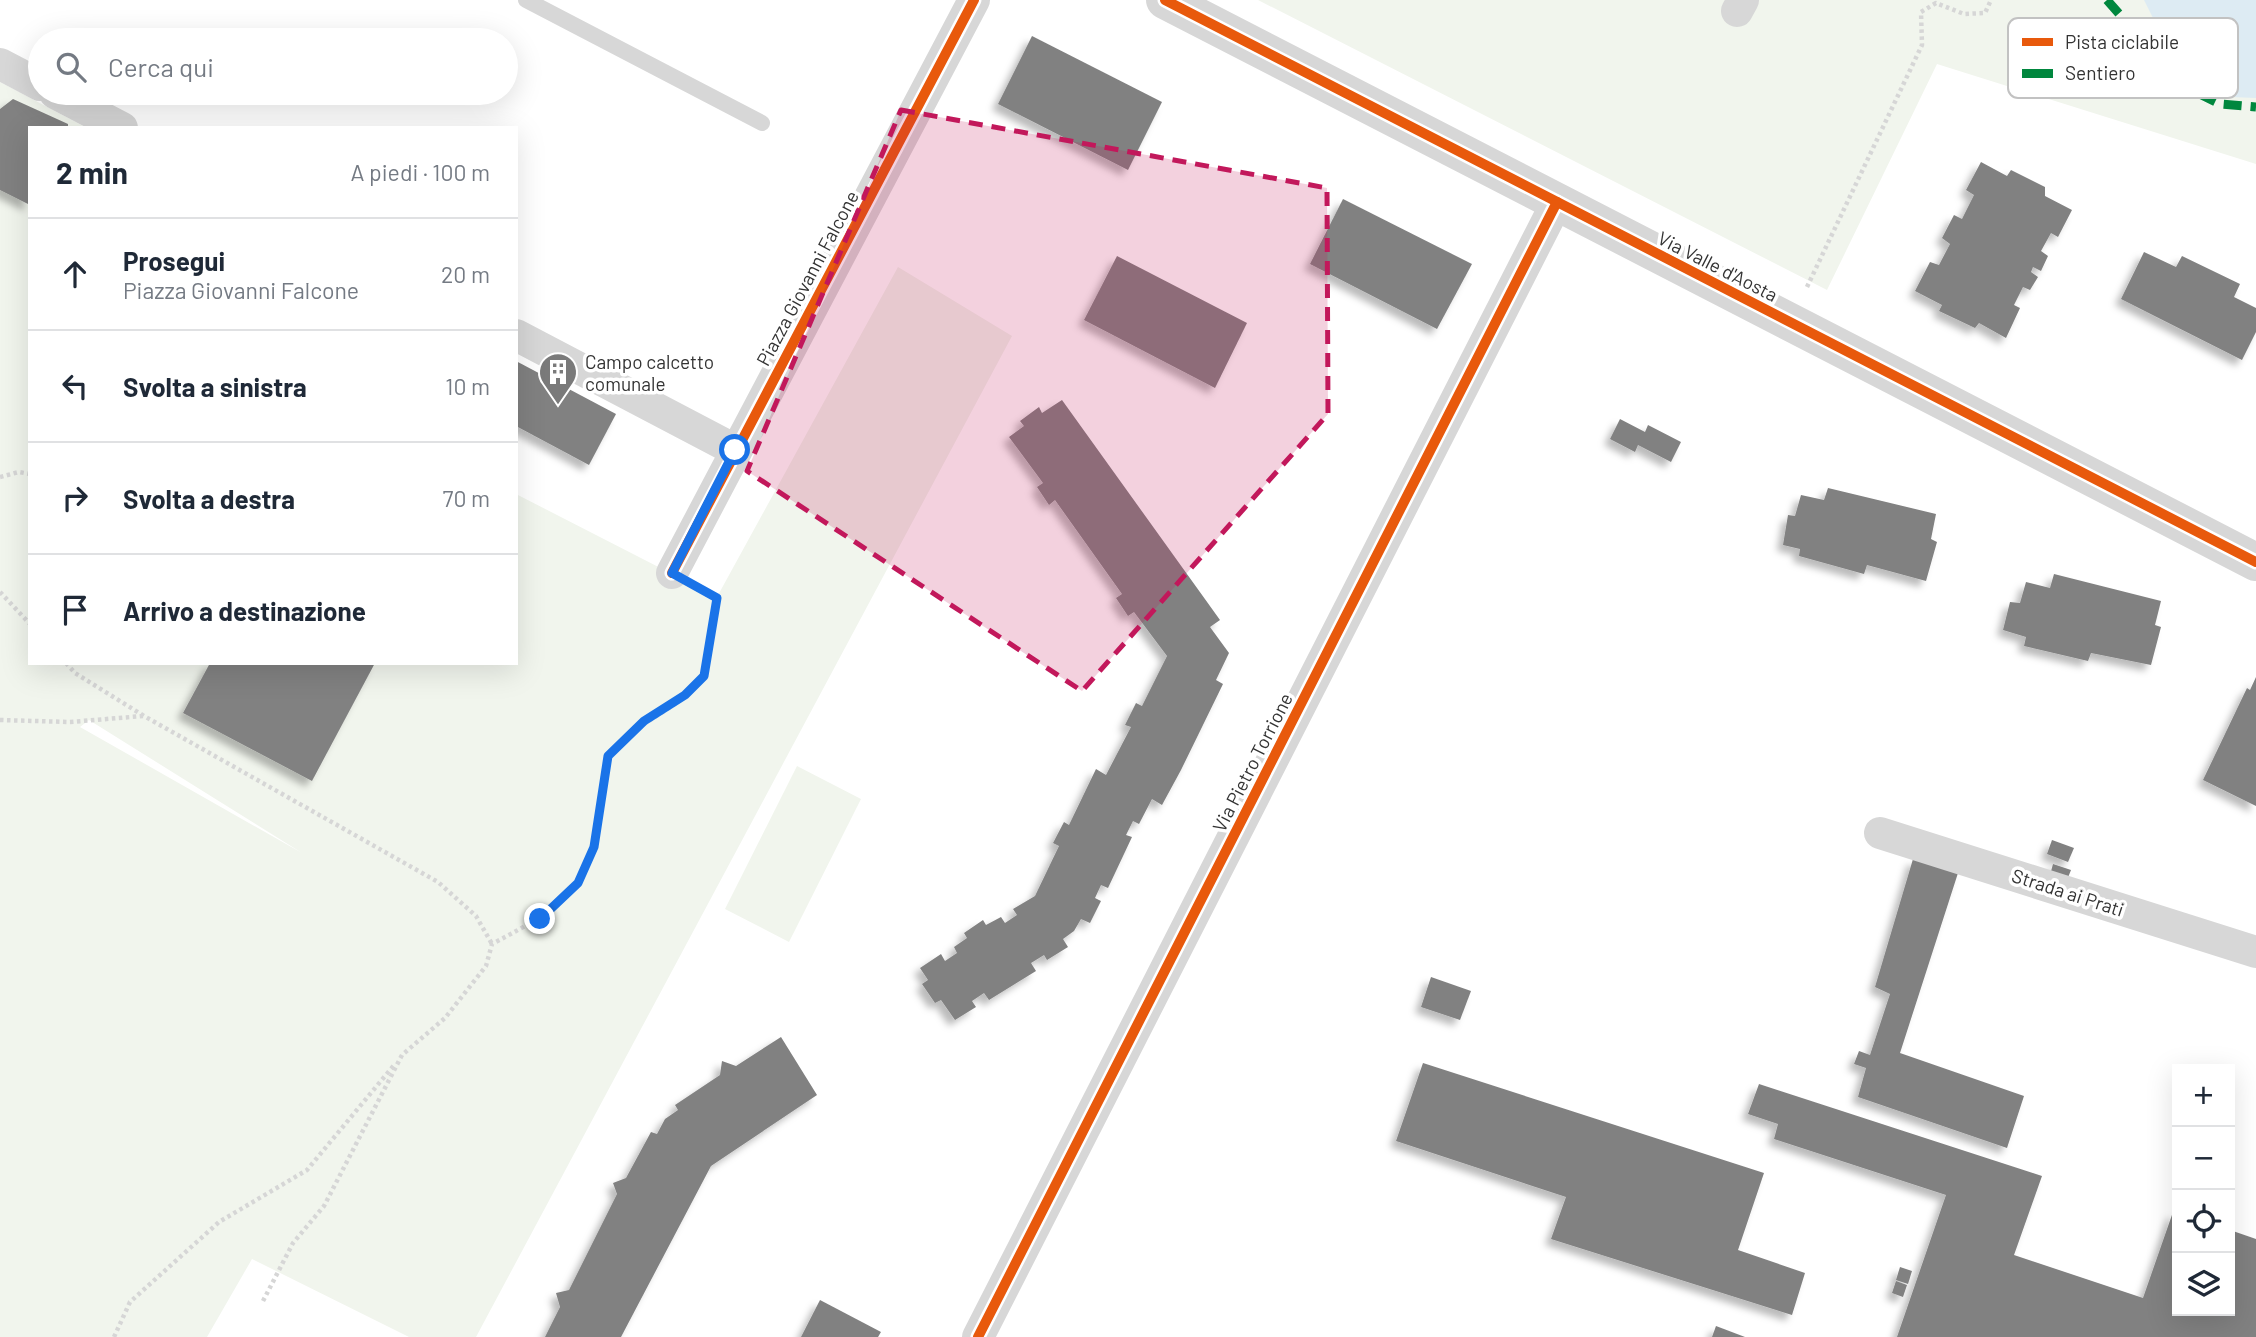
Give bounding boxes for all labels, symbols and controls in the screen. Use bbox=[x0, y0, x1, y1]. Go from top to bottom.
legend bbox=[2008, 18, 2238, 98]
search box bbox=[28, 28, 518, 105]
text: Pista ciclabile bbox=[2065, 30, 2179, 53]
icon: search bbox=[52, 48, 90, 86]
text: Cerca qui bbox=[108, 51, 214, 82]
text: Sentiero bbox=[2065, 61, 2136, 84]
text: 2 min bbox=[56, 154, 128, 190]
text: A piedi · 100 m bbox=[351, 158, 490, 186]
street label: Piazza Giovanni Falcone bbox=[751, 186, 863, 370]
street label: Via Valle d'Aosta bbox=[1654, 226, 1782, 306]
text: Prosegui bbox=[123, 245, 225, 276]
icon: ahead bbox=[56, 255, 94, 293]
text: 20 m bbox=[441, 260, 490, 288]
text: Piazza Giovanni Falcone bbox=[123, 276, 359, 304]
place label: Campo calcetto comunale bbox=[585, 350, 714, 395]
building icon: Campo calcetto comunale bbox=[537, 351, 579, 406]
icon: left bbox=[56, 367, 94, 405]
text: Svolta a sinistra bbox=[123, 371, 307, 402]
text: 10 m bbox=[445, 372, 490, 400]
route start bbox=[719, 434, 750, 465]
icon: right bbox=[56, 479, 94, 517]
text: Svolta a destra bbox=[123, 483, 295, 514]
text: 70 m bbox=[443, 484, 490, 512]
icon: arrive bbox=[56, 591, 94, 629]
text: Arrivo a destinazione bbox=[123, 595, 366, 626]
street label: Via Pietro Torrione bbox=[1207, 689, 1297, 835]
street label: Strada ai Prati bbox=[2009, 863, 2127, 921]
route end bbox=[524, 903, 555, 934]
map controls bbox=[2172, 1064, 2235, 1316]
button: + bbox=[2172, 1064, 2235, 1127]
button: − bbox=[2172, 1127, 2235, 1190]
button: locate bbox=[2172, 1190, 2235, 1253]
button: layers bbox=[2172, 1253, 2235, 1316]

